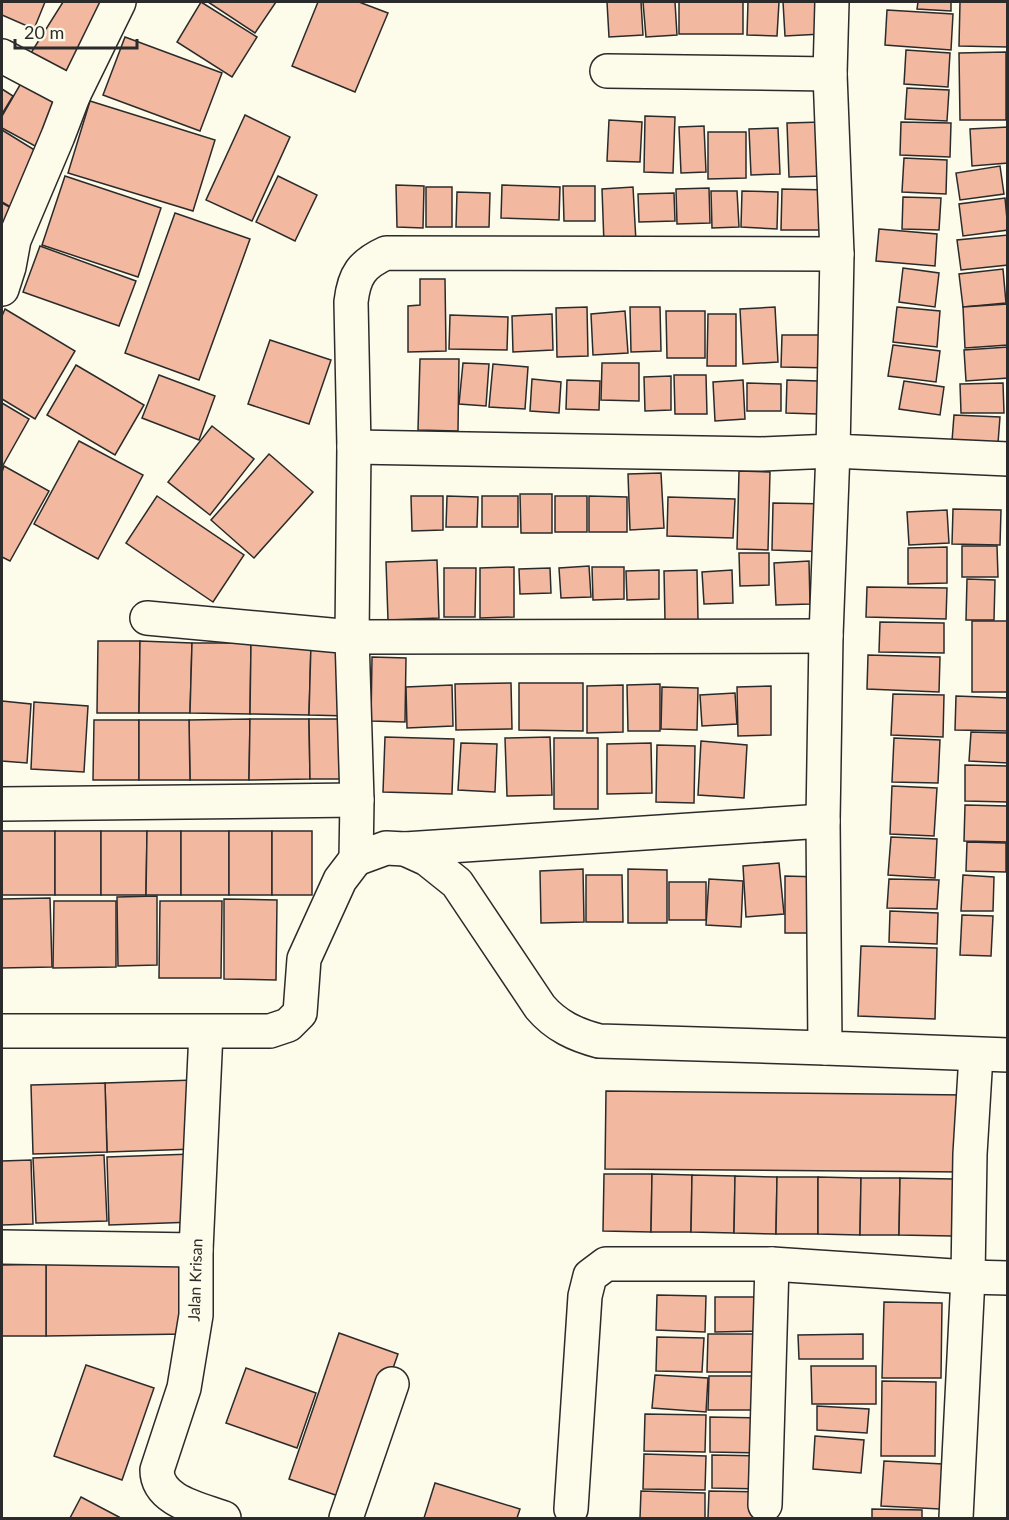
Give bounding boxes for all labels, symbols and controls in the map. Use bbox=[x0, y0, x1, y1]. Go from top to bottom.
scale bar bbox=[15, 12, 136, 50]
text: 20 m bbox=[24, 21, 64, 43]
street label: Jalan Krisan bbox=[184, 1238, 205, 1322]

